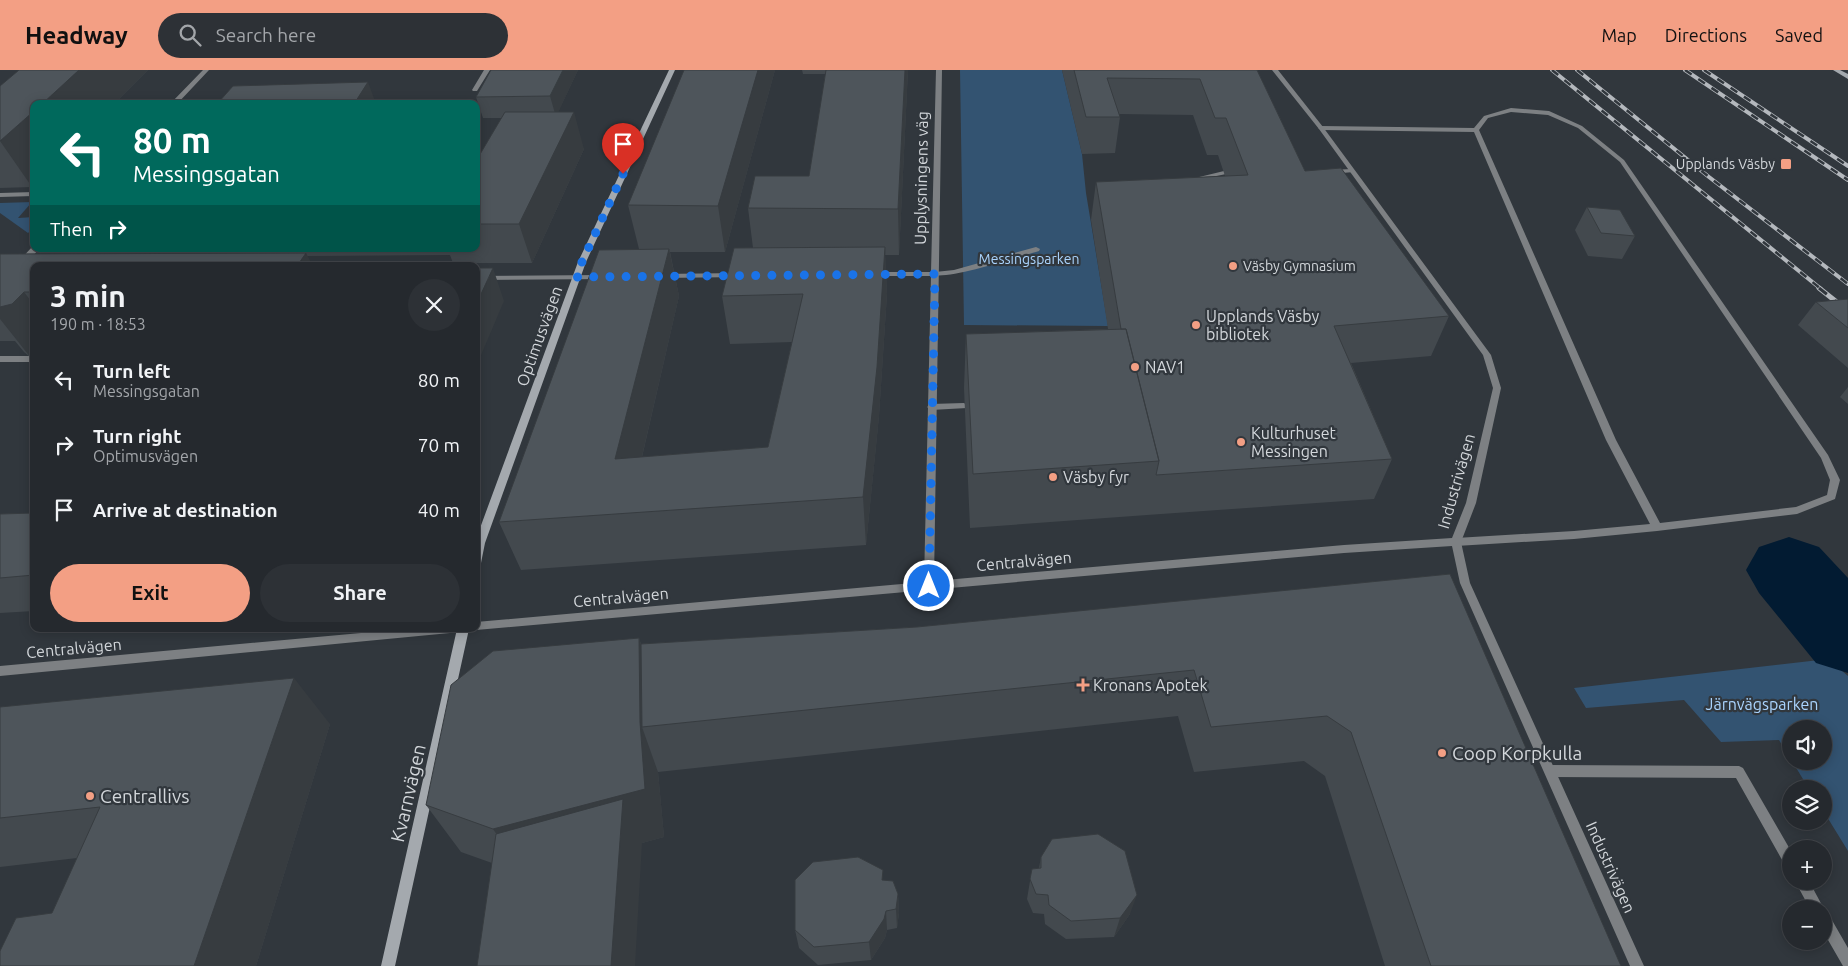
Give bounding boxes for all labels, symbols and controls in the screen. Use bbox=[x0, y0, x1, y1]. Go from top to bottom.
search box bbox=[158, 13, 508, 58]
icon: search bbox=[176, 21, 204, 49]
text: Headway bbox=[25, 22, 128, 49]
text: Search here bbox=[216, 24, 316, 46]
text: Map bbox=[1601, 25, 1637, 45]
text: Directions bbox=[1665, 25, 1747, 45]
text: Saved bbox=[1775, 25, 1823, 45]
street label: Upplysningens väg bbox=[911, 111, 931, 245]
icon: left bbox=[50, 120, 115, 185]
text: 80 m bbox=[133, 120, 211, 160]
pin bbox=[602, 123, 644, 174]
icon: arrive bbox=[609, 130, 637, 158]
place label: Upplands Väsby bbox=[1676, 156, 1775, 172]
marker: Upplands Väsby bbox=[1779, 157, 1793, 171]
text: Messingsgatan bbox=[133, 161, 280, 186]
icon: right bbox=[103, 215, 131, 243]
text: Then bbox=[50, 218, 93, 240]
park label: Messingsparken bbox=[979, 251, 1079, 267]
place label: Väsby Gymnasium bbox=[1243, 258, 1356, 274]
marker: Väsby Gymnasium bbox=[1227, 260, 1239, 272]
text: 3 min bbox=[50, 279, 126, 313]
button: close bbox=[408, 279, 460, 331]
street label: Optimusvägen bbox=[513, 284, 565, 388]
place label: Upplands Väsby bibliotek bbox=[1206, 307, 1320, 343]
text: 190 m · 18:53 bbox=[50, 315, 146, 333]
marker: Upplands Väsby bibliotek bbox=[1190, 319, 1202, 331]
place label: NAV1 bbox=[1145, 358, 1185, 376]
text: Turn left bbox=[93, 360, 171, 382]
marker: NAV1 bbox=[1129, 361, 1141, 373]
icon: left bbox=[50, 366, 78, 394]
text: 80 m bbox=[418, 369, 460, 391]
text: Messingsgatan bbox=[93, 382, 200, 400]
place label: Kulturhuset Messingen bbox=[1251, 424, 1337, 460]
text: Turn right bbox=[93, 425, 181, 447]
icon: right bbox=[50, 431, 78, 459]
street label: Industrivägen bbox=[1434, 431, 1478, 531]
text: 70 m bbox=[418, 434, 460, 456]
marker: Kulturhuset Messingen bbox=[1235, 436, 1247, 448]
text: Optimusvägen bbox=[93, 447, 198, 465]
place label: Väsby fyr bbox=[1063, 468, 1129, 486]
marker: Väsby fyr bbox=[1047, 471, 1059, 483]
icon: arrive bbox=[50, 496, 78, 524]
text: Arrive at destination bbox=[93, 499, 278, 521]
text: 40 m bbox=[418, 499, 460, 521]
street label: Centralvägen bbox=[976, 548, 1072, 574]
position arrow bbox=[902, 559, 954, 611]
button: Exit bbox=[50, 564, 250, 622]
button: Share bbox=[260, 564, 460, 622]
street label: Centralvägen bbox=[573, 584, 669, 610]
street label: Centralvägen bbox=[26, 635, 122, 661]
place label: Kronans Apotek bbox=[1093, 676, 1208, 694]
marker: Kronans Apotek bbox=[1077, 679, 1089, 691]
park label: Järnvägsparken bbox=[1706, 695, 1818, 713]
map controls bbox=[1782, 720, 1832, 950]
button: sound bbox=[1782, 720, 1832, 770]
street label: Kvarnvägen bbox=[386, 742, 430, 844]
place label: Coop Korpkulla bbox=[1452, 742, 1582, 764]
marker: Coop Korpkulla bbox=[1436, 747, 1448, 759]
button: layers bbox=[1782, 780, 1832, 830]
place label: Centrallivs bbox=[100, 785, 189, 807]
marker: Centrallivs bbox=[84, 790, 96, 802]
street label: Industrivägen bbox=[1583, 819, 1639, 915]
button: + bbox=[1782, 840, 1832, 890]
button: − bbox=[1782, 900, 1832, 950]

